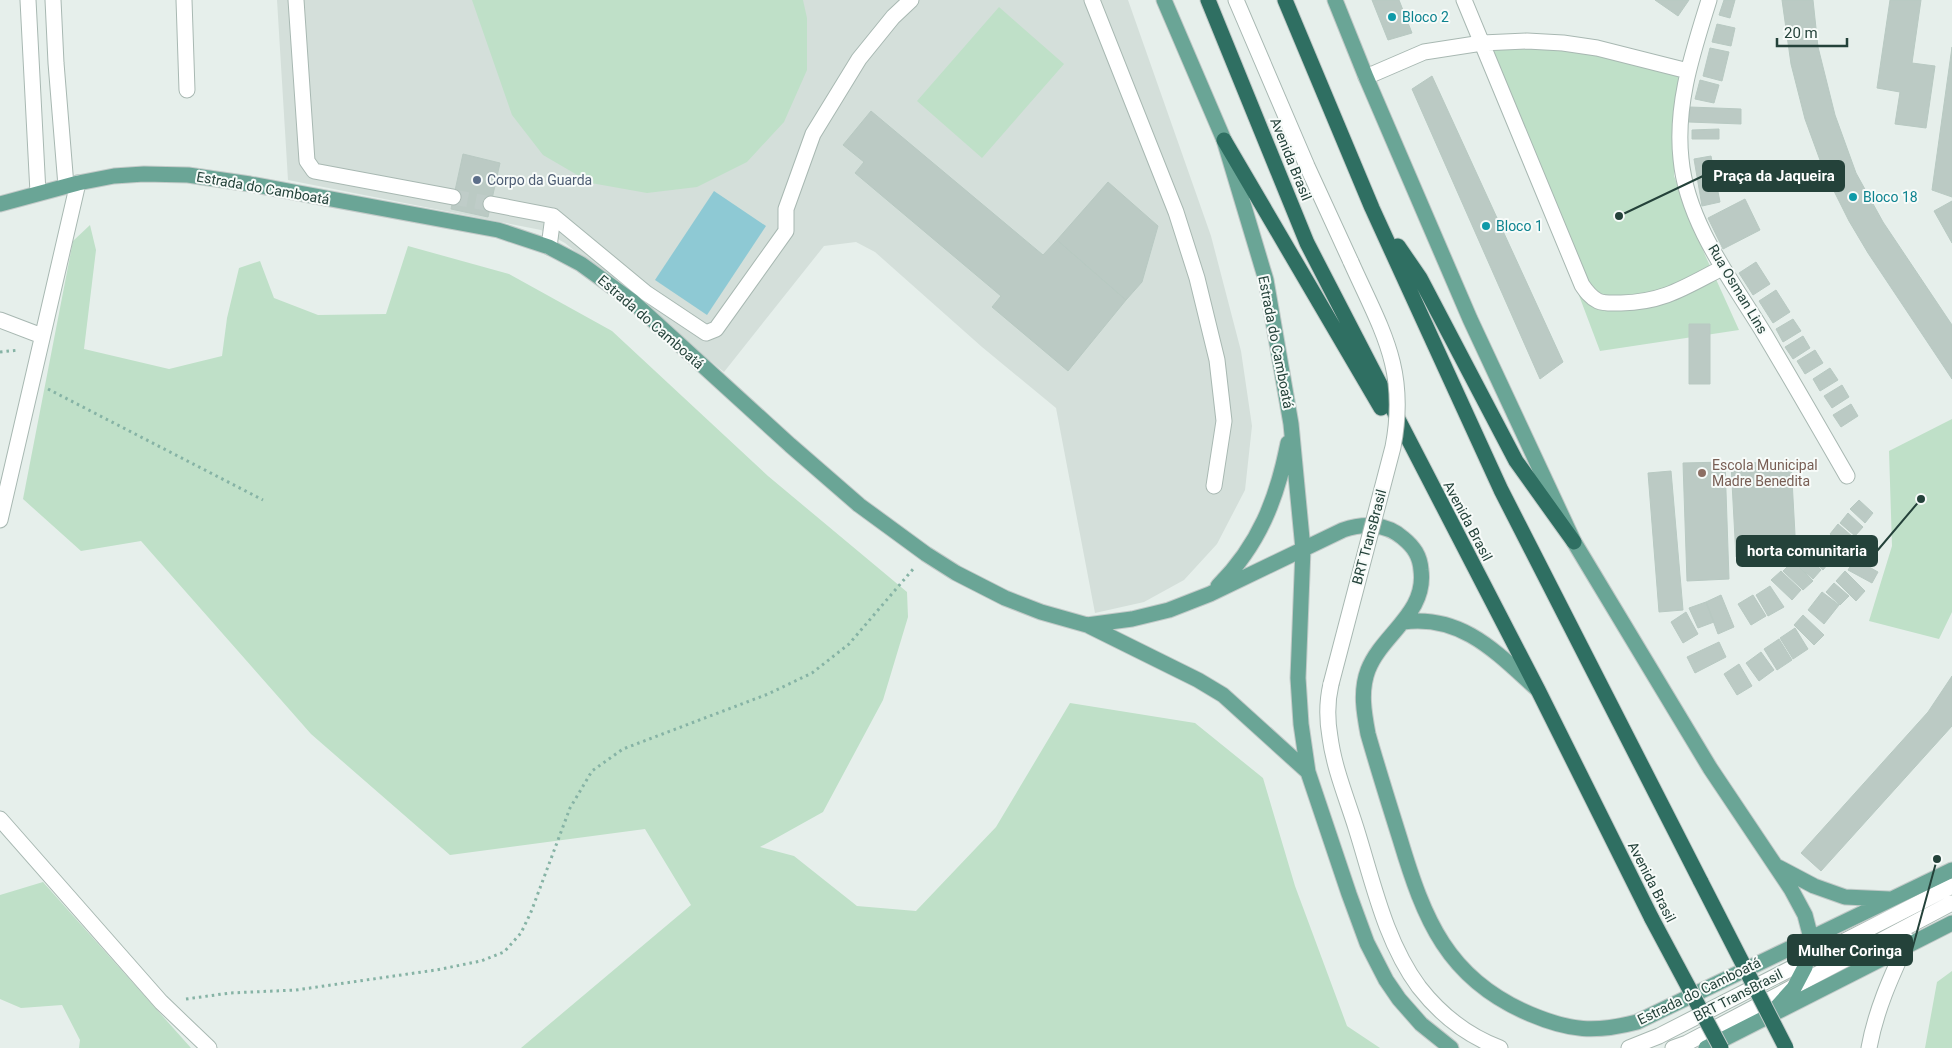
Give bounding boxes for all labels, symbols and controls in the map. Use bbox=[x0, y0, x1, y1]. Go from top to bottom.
place label: Bloco 2 bbox=[1402, 9, 1449, 25]
marker: Bloco 2 bbox=[1386, 11, 1398, 23]
scale bar bbox=[1777, 15, 1847, 47]
text: 20 m bbox=[1784, 24, 1818, 42]
street label: Avenida Brasil bbox=[1267, 115, 1315, 203]
callout: Praça da Jaqueira bbox=[1703, 161, 1844, 191]
text: Praça da Jaqueira bbox=[1713, 167, 1835, 185]
street label: Estrada do Camboatá bbox=[195, 168, 331, 208]
place label: Corpo da Guarda bbox=[487, 172, 592, 188]
marker: Corpo da Guarda bbox=[471, 174, 483, 186]
place label: Bloco 18 bbox=[1863, 189, 1918, 205]
marker: Bloco 18 bbox=[1847, 191, 1859, 203]
place label: Bloco 1 bbox=[1496, 218, 1543, 234]
marker: Bloco 1 bbox=[1480, 220, 1492, 232]
street label: Rua Osman Lins bbox=[1705, 241, 1771, 337]
street label: Estrada do Camboatá bbox=[595, 272, 707, 372]
street label: Estrada do Camboatá bbox=[1255, 274, 1297, 410]
place label: Escola Municipal Madre Benedita bbox=[1712, 457, 1818, 489]
marker: Escola Municipal Madre Benedita bbox=[1696, 467, 1708, 479]
street label: Avenida Brasil bbox=[1440, 478, 1496, 564]
street label: BRT TransBrasil bbox=[1349, 488, 1389, 586]
callout: horta comunitaria bbox=[1737, 536, 1877, 566]
text: horta comunitaria bbox=[1747, 542, 1867, 560]
street label: Avenida Brasil bbox=[1625, 839, 1679, 925]
callout: Mulher Coringa bbox=[1788, 935, 1912, 965]
text: Mulher Coringa bbox=[1798, 942, 1902, 960]
street label: Estrada do Camboatá bbox=[1635, 954, 1763, 1028]
street label: BRT TransBrasil bbox=[1691, 966, 1785, 1024]

